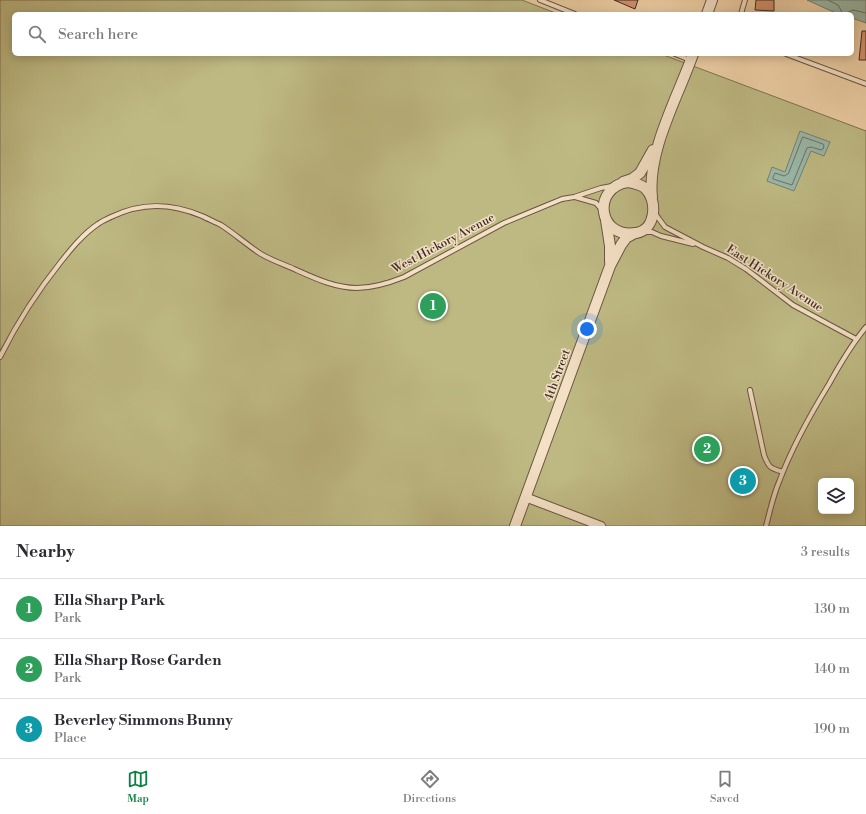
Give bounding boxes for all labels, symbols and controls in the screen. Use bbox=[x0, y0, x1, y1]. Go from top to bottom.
search box bbox=[12, 12, 854, 56]
icon: search bbox=[26, 23, 48, 45]
text: Search here bbox=[58, 25, 138, 44]
street label: West Hickory Avenue bbox=[388, 210, 497, 277]
street label: East Hickory Avenue bbox=[724, 242, 826, 315]
pin: 1 bbox=[420, 291, 446, 321]
your location bbox=[577, 319, 597, 339]
street label: 4th Street bbox=[541, 347, 574, 403]
pin: 2 bbox=[694, 434, 720, 464]
pin: 3 bbox=[730, 466, 756, 496]
map controls bbox=[818, 478, 854, 514]
button: layers bbox=[818, 478, 854, 514]
text: Nearby bbox=[16, 541, 75, 563]
text: 3 results bbox=[801, 544, 850, 560]
text: Ella Sharp Park bbox=[54, 591, 165, 610]
text: 1 bbox=[26, 601, 32, 617]
text: 130 m bbox=[815, 601, 850, 617]
text: Park bbox=[54, 610, 81, 626]
text: Ella Sharp Rose Garden bbox=[54, 651, 221, 670]
text: 2 bbox=[25, 661, 33, 677]
text: 140 m bbox=[814, 661, 850, 677]
text: Park bbox=[54, 670, 81, 686]
text: Beverley Simmons Bunny bbox=[54, 711, 233, 730]
text: 3 bbox=[25, 721, 33, 737]
text: 190 m bbox=[814, 721, 850, 737]
text: Place bbox=[54, 730, 86, 746]
tab: Map bbox=[127, 768, 149, 806]
tab: Directions bbox=[403, 768, 456, 806]
tab: Saved bbox=[710, 768, 739, 806]

